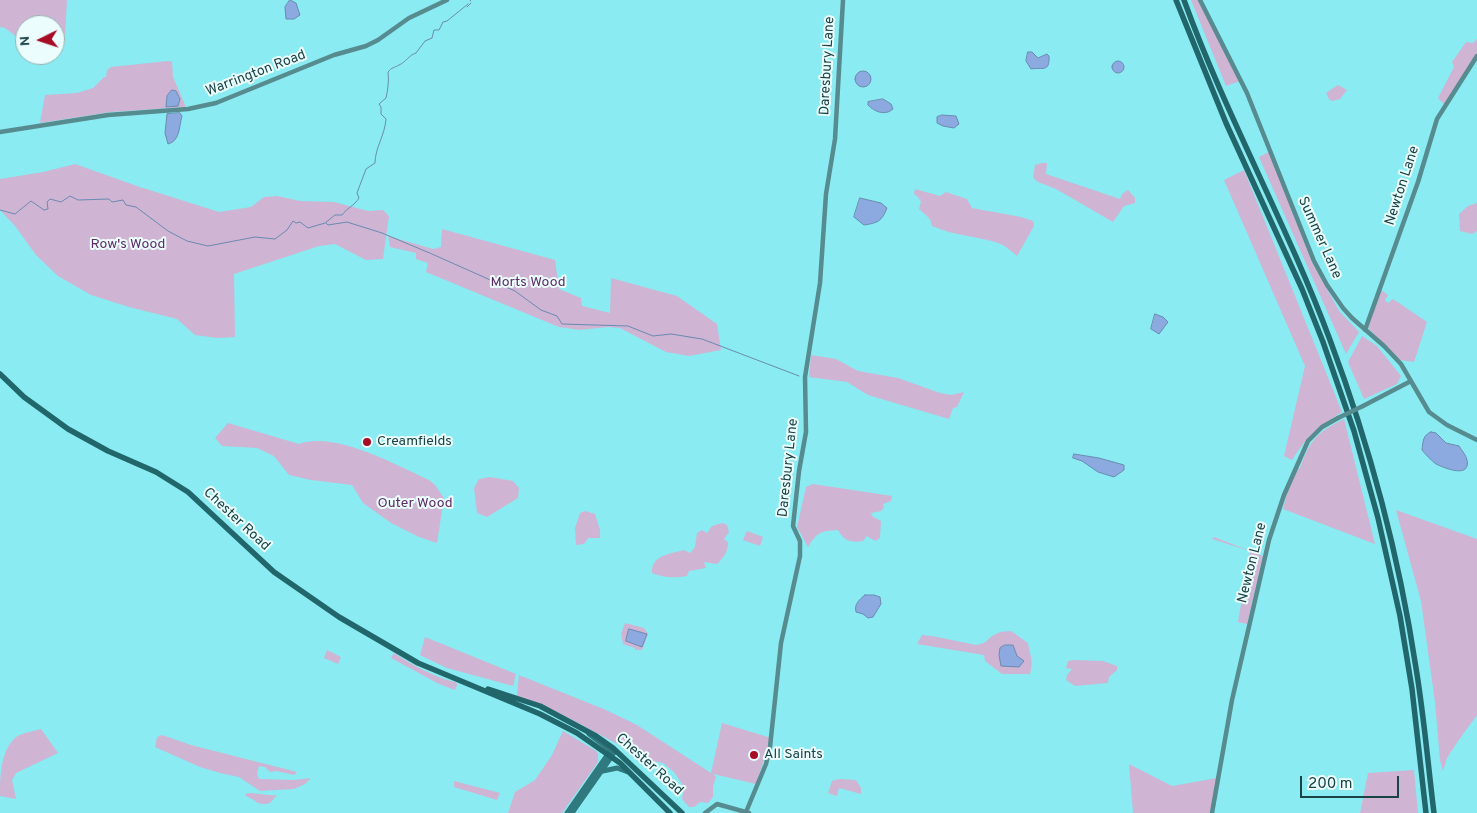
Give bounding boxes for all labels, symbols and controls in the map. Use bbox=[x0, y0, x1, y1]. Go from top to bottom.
north arrow bbox=[15, 15, 65, 65]
street label: Daresbury Lane bbox=[817, 16, 839, 116]
text: N bbox=[17, 35, 34, 47]
street label: Warrington Road bbox=[204, 47, 308, 101]
street label: Newton Lane bbox=[1382, 144, 1424, 228]
street label: Summer Lane bbox=[1293, 194, 1345, 282]
park label: Row's Wood bbox=[91, 237, 165, 253]
park label: Morts Wood bbox=[490, 275, 566, 291]
street label: Daresbury Lane bbox=[775, 418, 803, 518]
place label: Creamfields bbox=[377, 434, 452, 450]
marker: Creamfields bbox=[361, 436, 373, 448]
street label: Chester Road bbox=[199, 485, 273, 555]
park label: Outer Wood bbox=[377, 496, 453, 512]
street label: Newton Lane bbox=[1235, 521, 1271, 605]
street label: Chester Road bbox=[612, 730, 686, 800]
place label: All Saints bbox=[764, 747, 823, 763]
marker: All Saints bbox=[748, 749, 760, 761]
scale bar bbox=[1302, 766, 1401, 798]
text: 200 m bbox=[1308, 775, 1353, 794]

